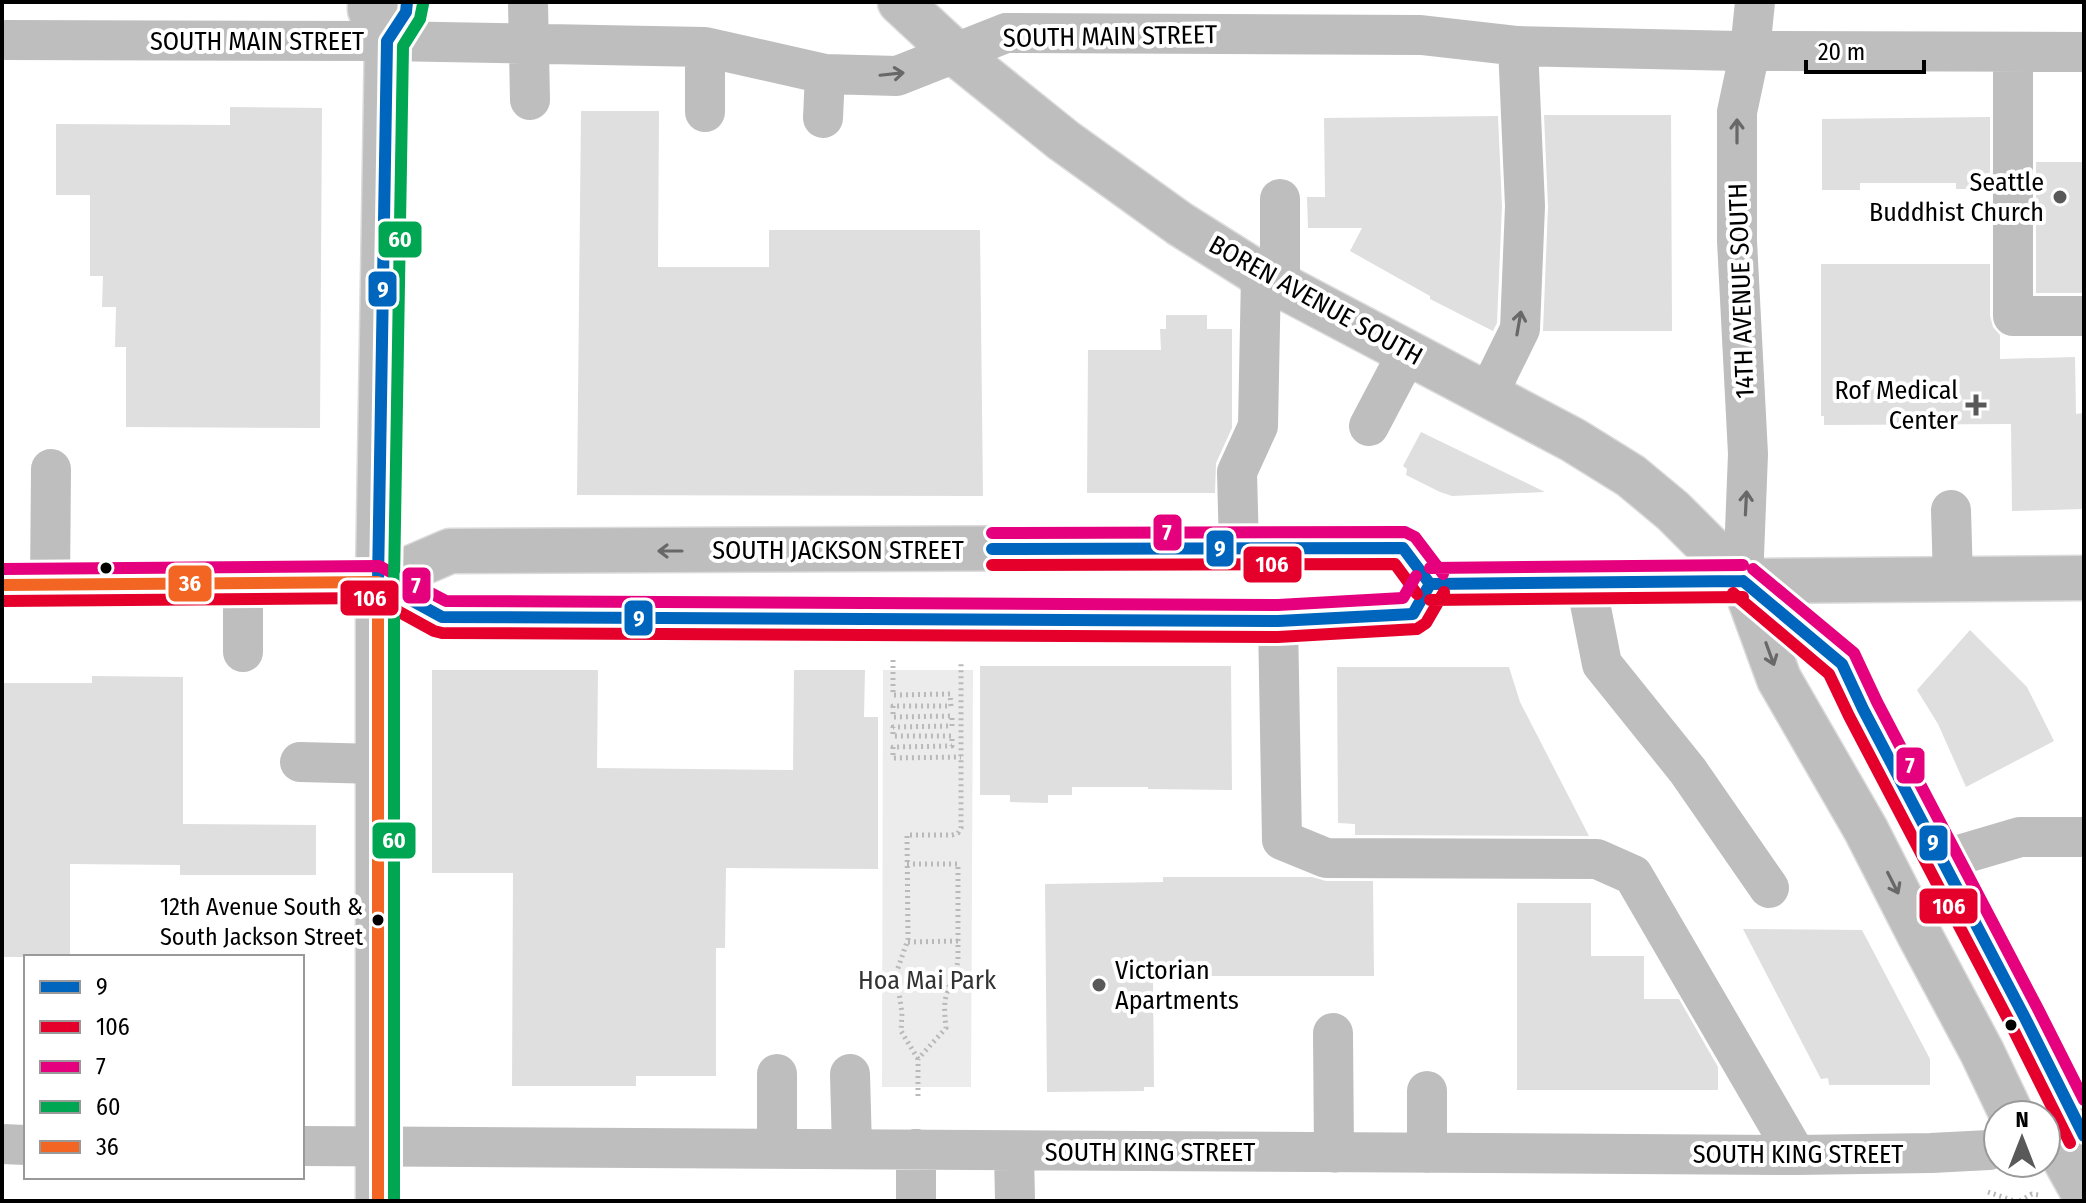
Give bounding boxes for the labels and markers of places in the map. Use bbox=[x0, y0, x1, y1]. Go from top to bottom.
place label: Seattle Buddhist Church bbox=[1869, 167, 2044, 228]
marker: Seattle Buddhist Church bbox=[2051, 188, 2069, 206]
place label: Rof Medical Center bbox=[1834, 375, 1958, 436]
marker: Rof Medical Center bbox=[1965, 394, 1987, 416]
unlabelled marker bbox=[98, 560, 114, 576]
place label: 12th Avenue South & South Jackson Street bbox=[160, 893, 363, 951]
marker: 12th Avenue South & South Jackson Street bbox=[370, 912, 386, 928]
place label: Victorian Apartments bbox=[1115, 955, 1239, 1016]
marker: Victorian Apartments bbox=[1090, 976, 1108, 994]
unlabelled marker bbox=[2003, 1017, 2019, 1033]

